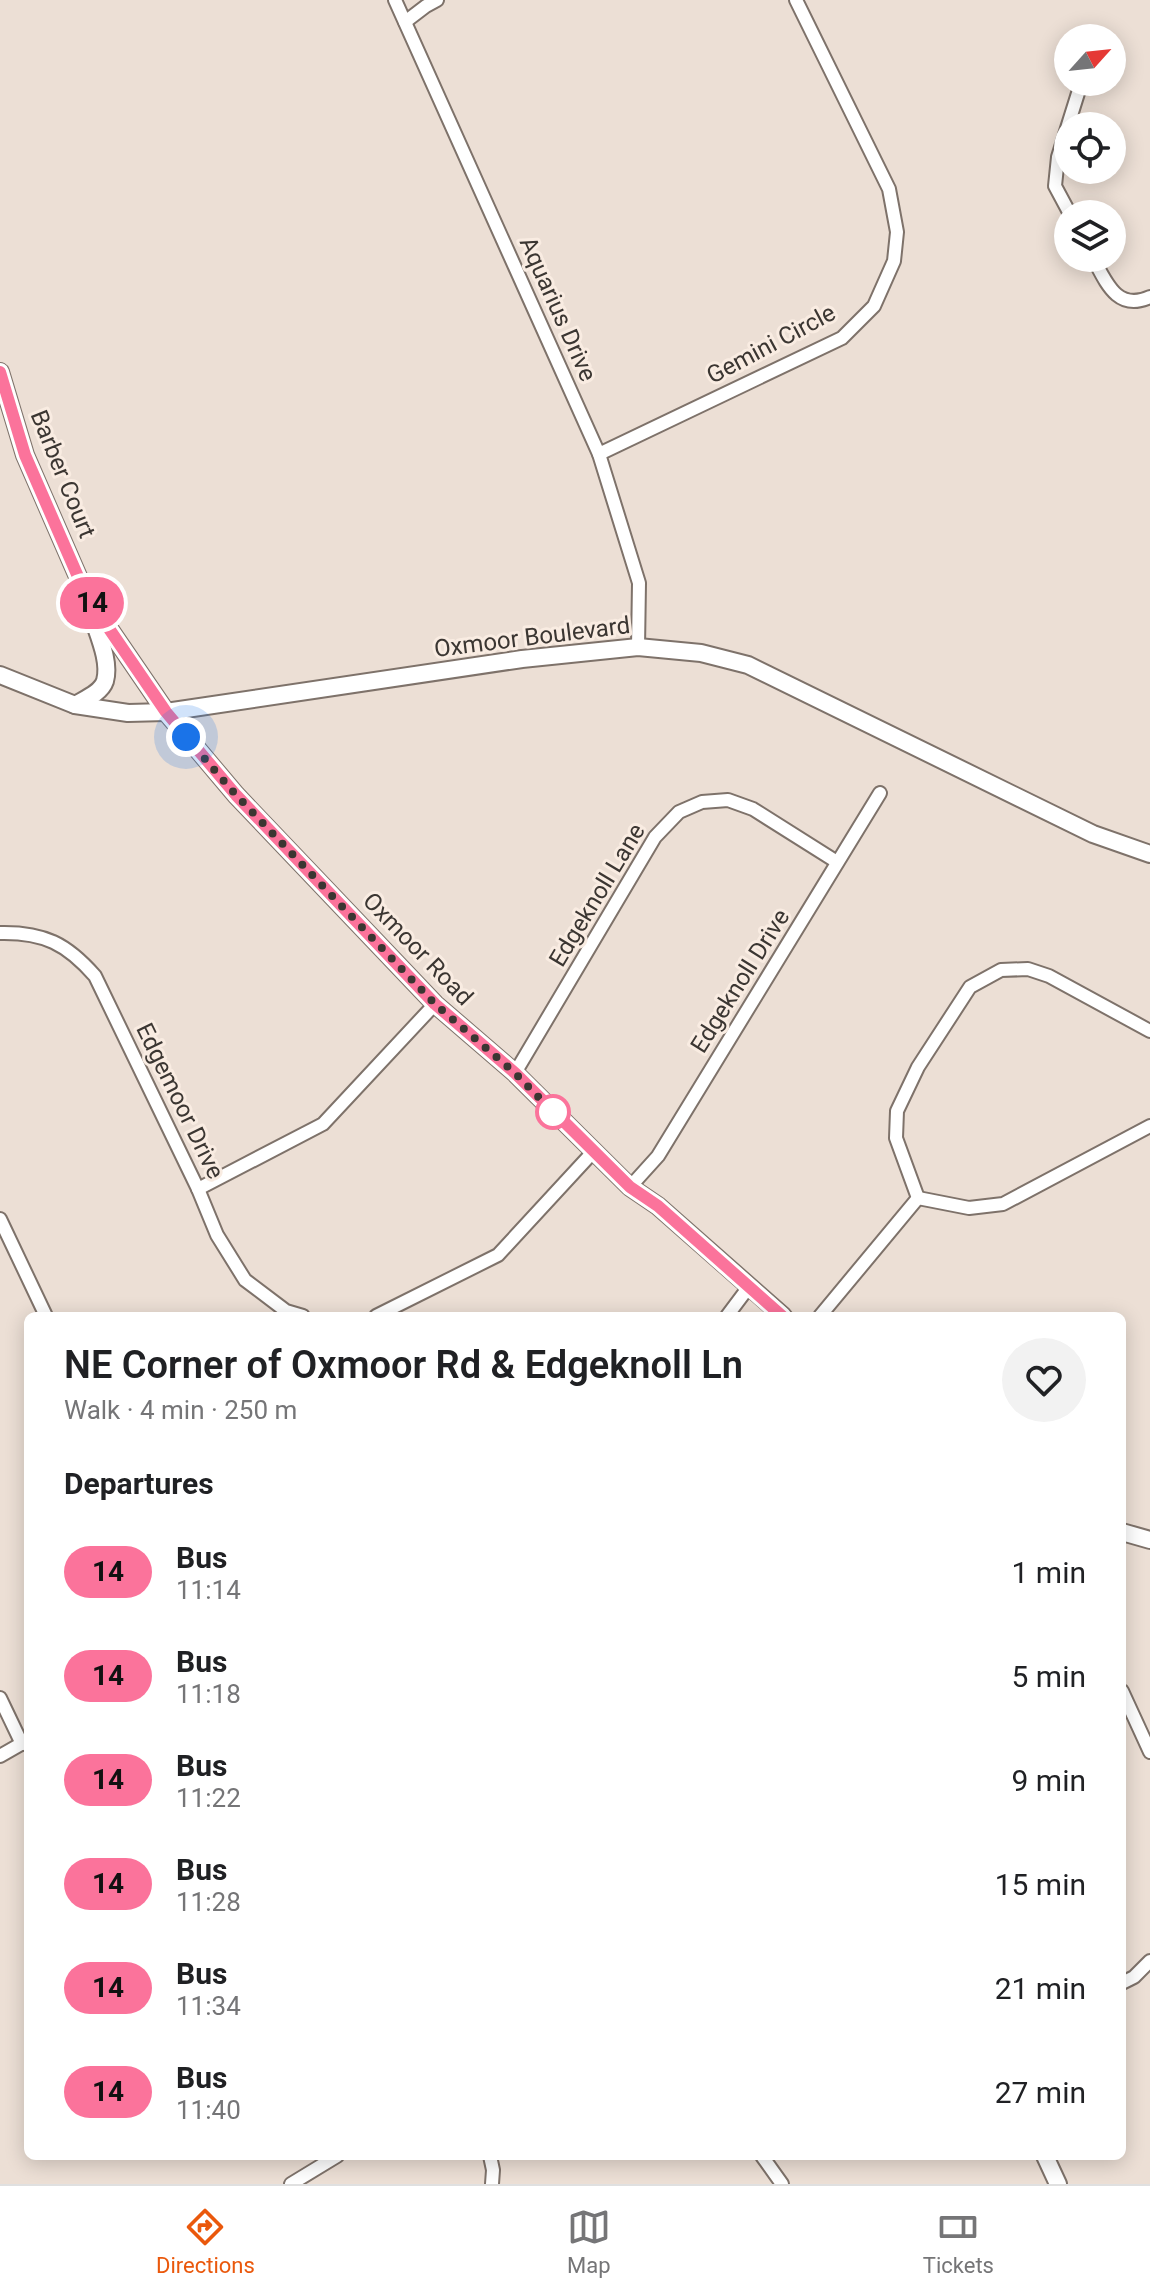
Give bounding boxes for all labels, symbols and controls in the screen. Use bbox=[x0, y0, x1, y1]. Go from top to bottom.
north arrow bbox=[1054, 24, 1126, 96]
map controls bbox=[1054, 24, 1126, 272]
button: locate bbox=[1054, 112, 1126, 184]
button: layers bbox=[1054, 200, 1126, 272]
street label: Aquarius Drive bbox=[514, 232, 602, 386]
street label: Gemini Circle bbox=[702, 298, 840, 390]
street label: Barber Court bbox=[25, 406, 101, 542]
line badge: 14 bbox=[56, 577, 128, 629]
text: 14 bbox=[76, 586, 108, 619]
street label: Oxmoor Boulevard bbox=[432, 611, 632, 663]
your location bbox=[166, 717, 206, 757]
street label: Edgeknoll Lane bbox=[543, 818, 651, 972]
street label: Oxmoor Road bbox=[357, 887, 479, 1011]
street label: Edgeknoll Drive bbox=[685, 904, 795, 1058]
street label: Edgemoor Drive bbox=[130, 1019, 230, 1183]
unlabelled marker bbox=[536, 1095, 570, 1129]
button: heart bbox=[1002, 1338, 1086, 1422]
text: NE Corner of Oxmoor Rd & Edgeknoll Ln bbox=[64, 1343, 743, 1387]
text: Walk · 4 min · 250 m bbox=[64, 1395, 297, 1425]
text: Departures bbox=[64, 1466, 214, 1501]
text: Bus bbox=[176, 1540, 227, 1575]
text: 14 bbox=[92, 1555, 124, 1588]
text: 1 min bbox=[1012, 1555, 1086, 1590]
text: 11:14 bbox=[176, 1575, 241, 1605]
text: Bus bbox=[176, 1644, 227, 1679]
text: 14 bbox=[92, 1659, 124, 1692]
text: 5 min bbox=[1012, 1659, 1086, 1694]
text: 11:18 bbox=[176, 1679, 241, 1709]
text: Bus bbox=[176, 1748, 227, 1783]
text: 14 bbox=[92, 1763, 124, 1796]
text: 9 min bbox=[1012, 1763, 1086, 1798]
text: 11:22 bbox=[176, 1783, 241, 1813]
text: Bus bbox=[176, 1852, 227, 1887]
text: 14 bbox=[92, 1867, 124, 1900]
text: 15 min bbox=[995, 1867, 1086, 1902]
text: 11:28 bbox=[176, 1887, 241, 1917]
text: Bus bbox=[176, 1956, 227, 1991]
text: 14 bbox=[92, 1971, 124, 2004]
text: 21 min bbox=[995, 1971, 1086, 2006]
text: 11:34 bbox=[176, 1991, 241, 2021]
text: Bus bbox=[176, 2060, 227, 2095]
text: 14 bbox=[92, 2075, 124, 2108]
text: 27 min bbox=[995, 2075, 1086, 2110]
text: 11:40 bbox=[176, 2095, 241, 2125]
tab: Directions bbox=[156, 2205, 255, 2278]
tab: Map bbox=[567, 2205, 611, 2278]
tab: Tickets bbox=[923, 2205, 994, 2278]

